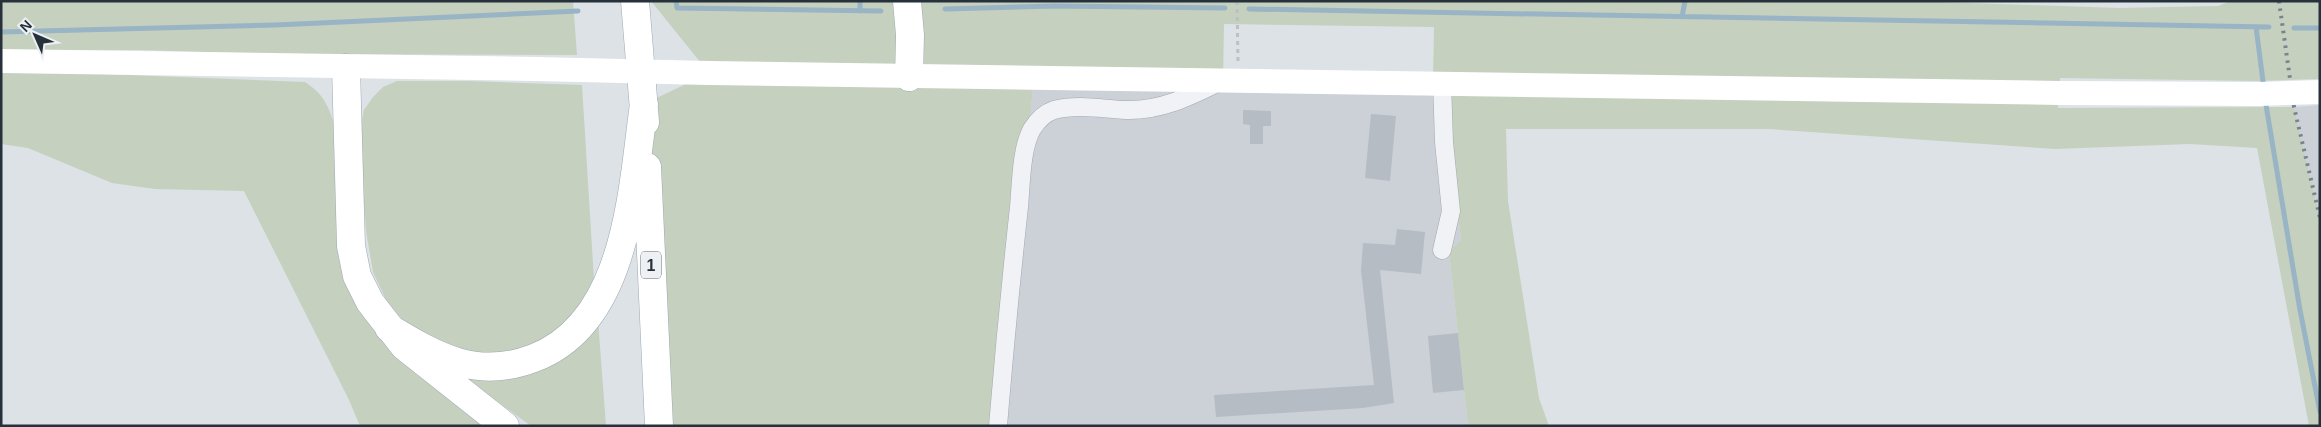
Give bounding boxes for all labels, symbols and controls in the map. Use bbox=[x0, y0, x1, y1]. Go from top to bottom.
north arrow bbox=[10, 10, 60, 60]
text: N bbox=[17, 17, 35, 35]
road number: 1 bbox=[641, 252, 661, 278]

